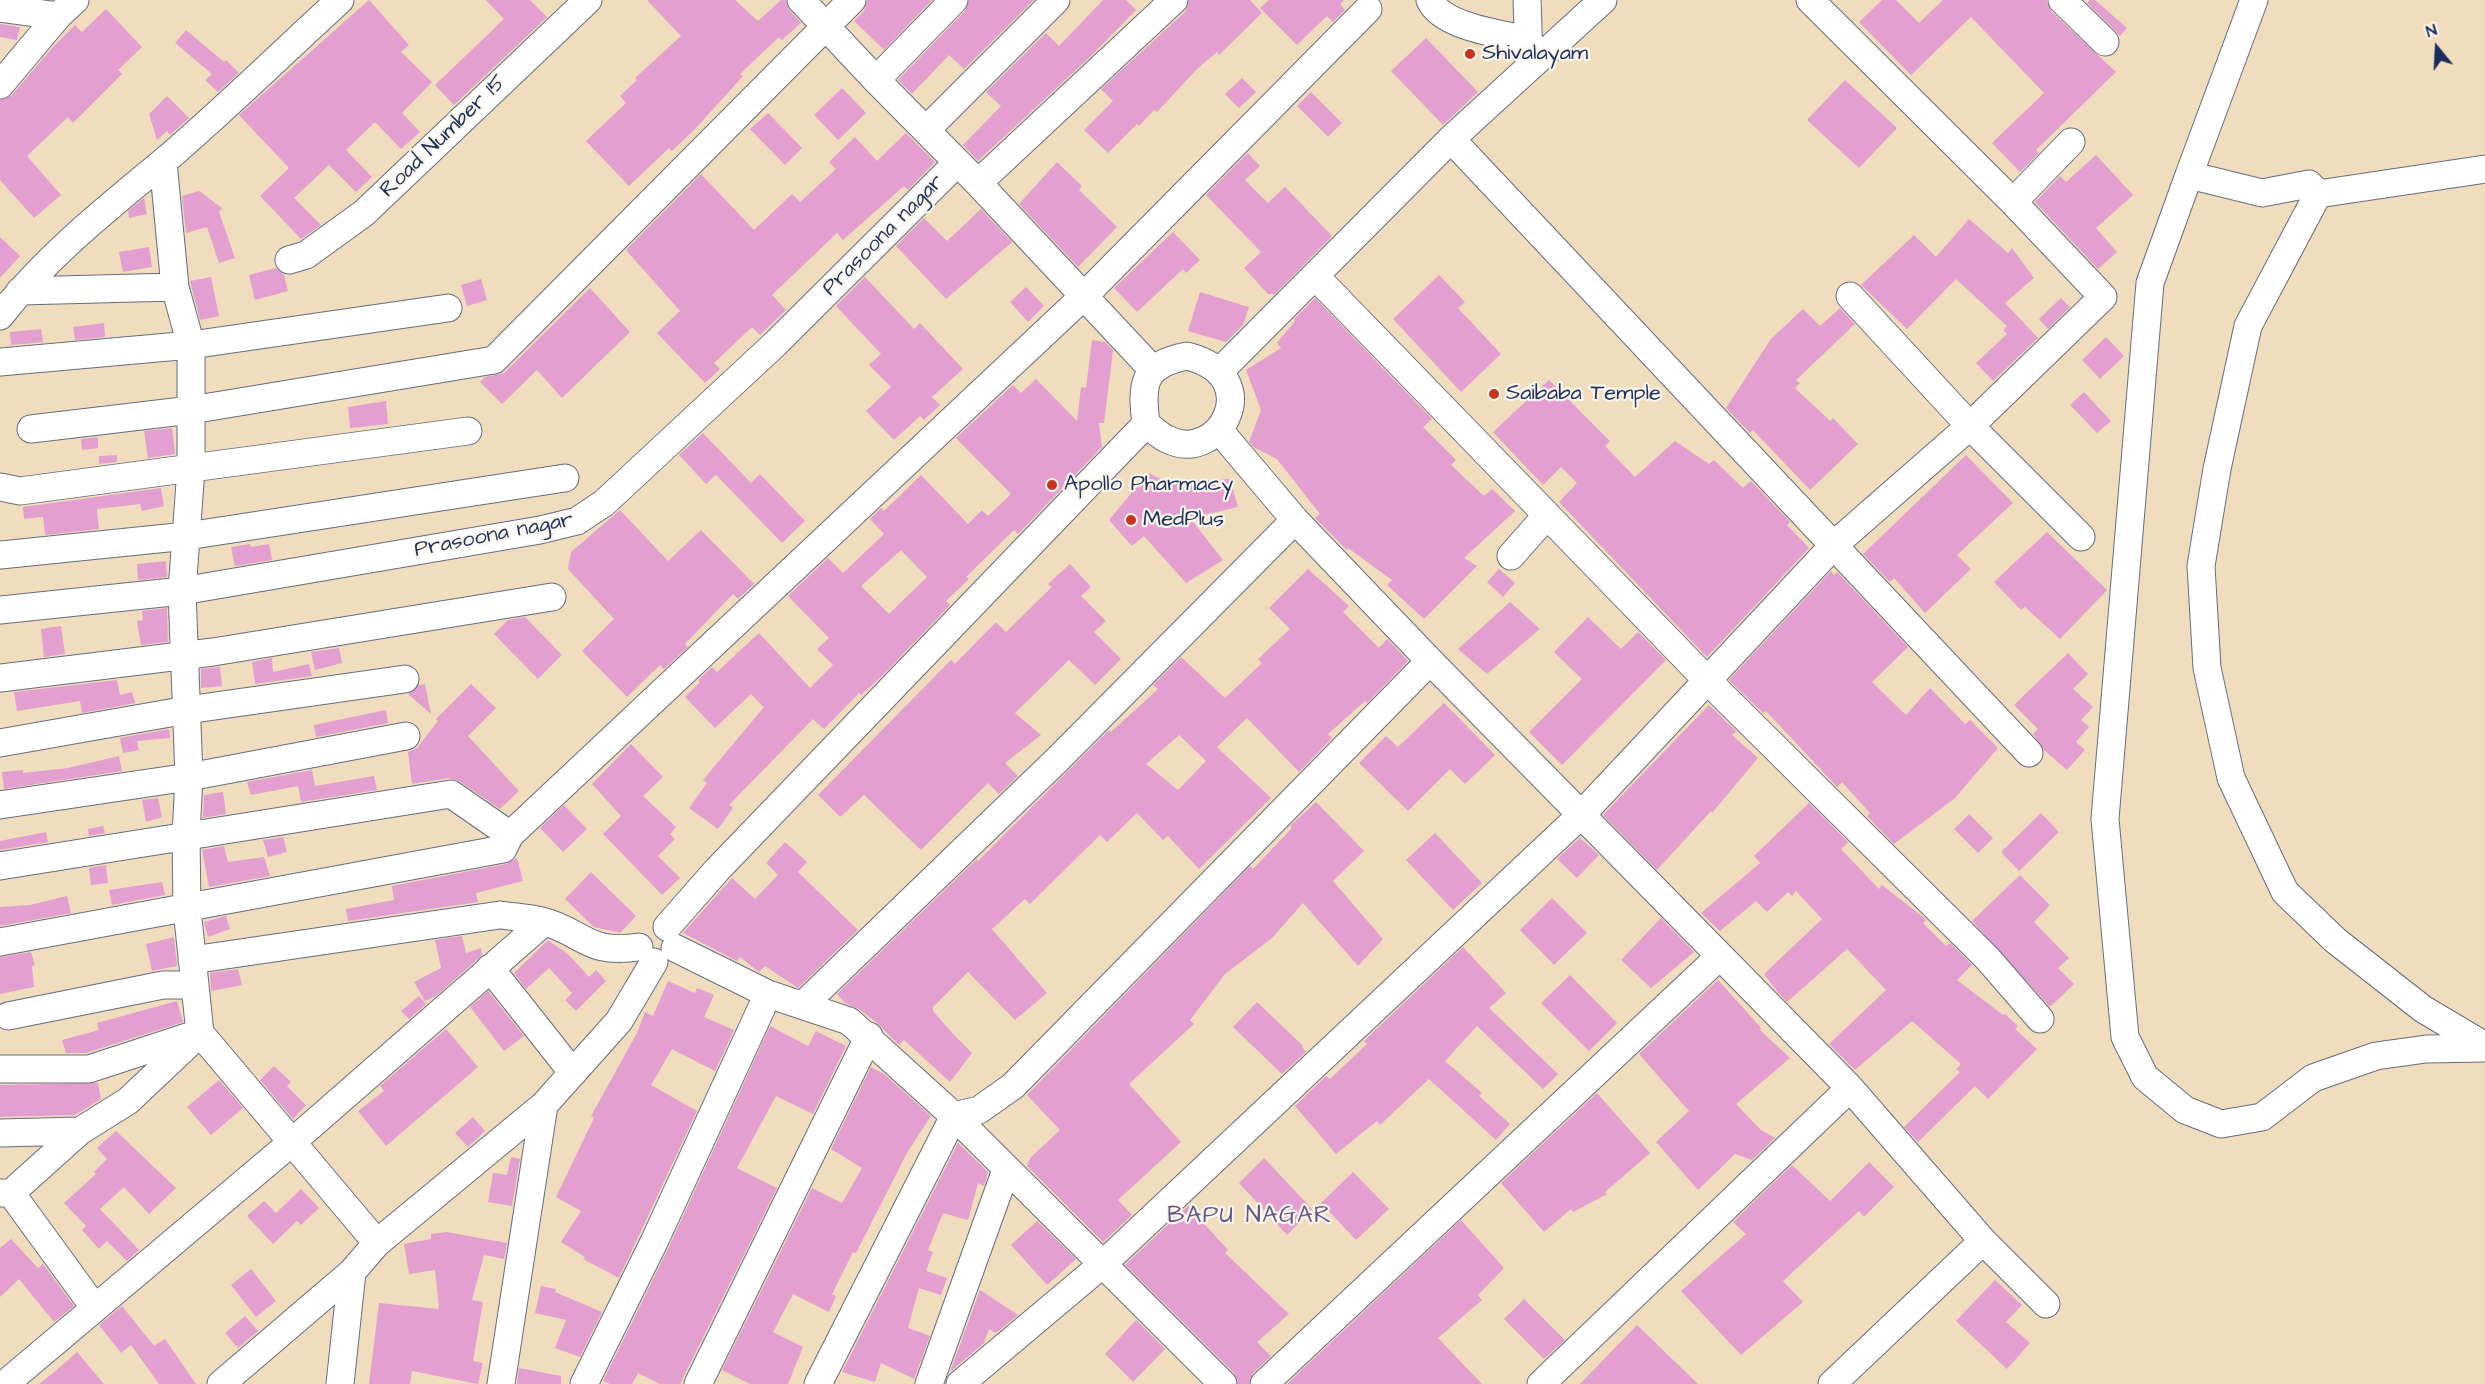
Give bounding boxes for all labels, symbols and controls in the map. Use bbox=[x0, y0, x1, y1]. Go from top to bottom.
north arrow bbox=[2407, 18, 2467, 78]
text: N bbox=[2423, 19, 2440, 43]
place label: Shivalayam bbox=[1482, 41, 1588, 67]
marker: Shivalayam bbox=[1463, 47, 1477, 61]
street label: Road Number 15 bbox=[375, 70, 513, 204]
street label: Prasoona nagar bbox=[818, 170, 950, 302]
place label: Saibaba Temple bbox=[1506, 381, 1661, 407]
marker: Saibaba Temple bbox=[1487, 387, 1501, 401]
place label: Apollo Pharmacy bbox=[1064, 472, 1233, 498]
marker: Apollo Pharmacy bbox=[1045, 478, 1059, 492]
place label: MedPlus bbox=[1143, 507, 1224, 533]
street label: Prasoona nagar bbox=[412, 508, 576, 564]
marker: MedPlus bbox=[1124, 513, 1138, 527]
district label: BAPU NAGAR bbox=[1167, 1203, 1333, 1231]

